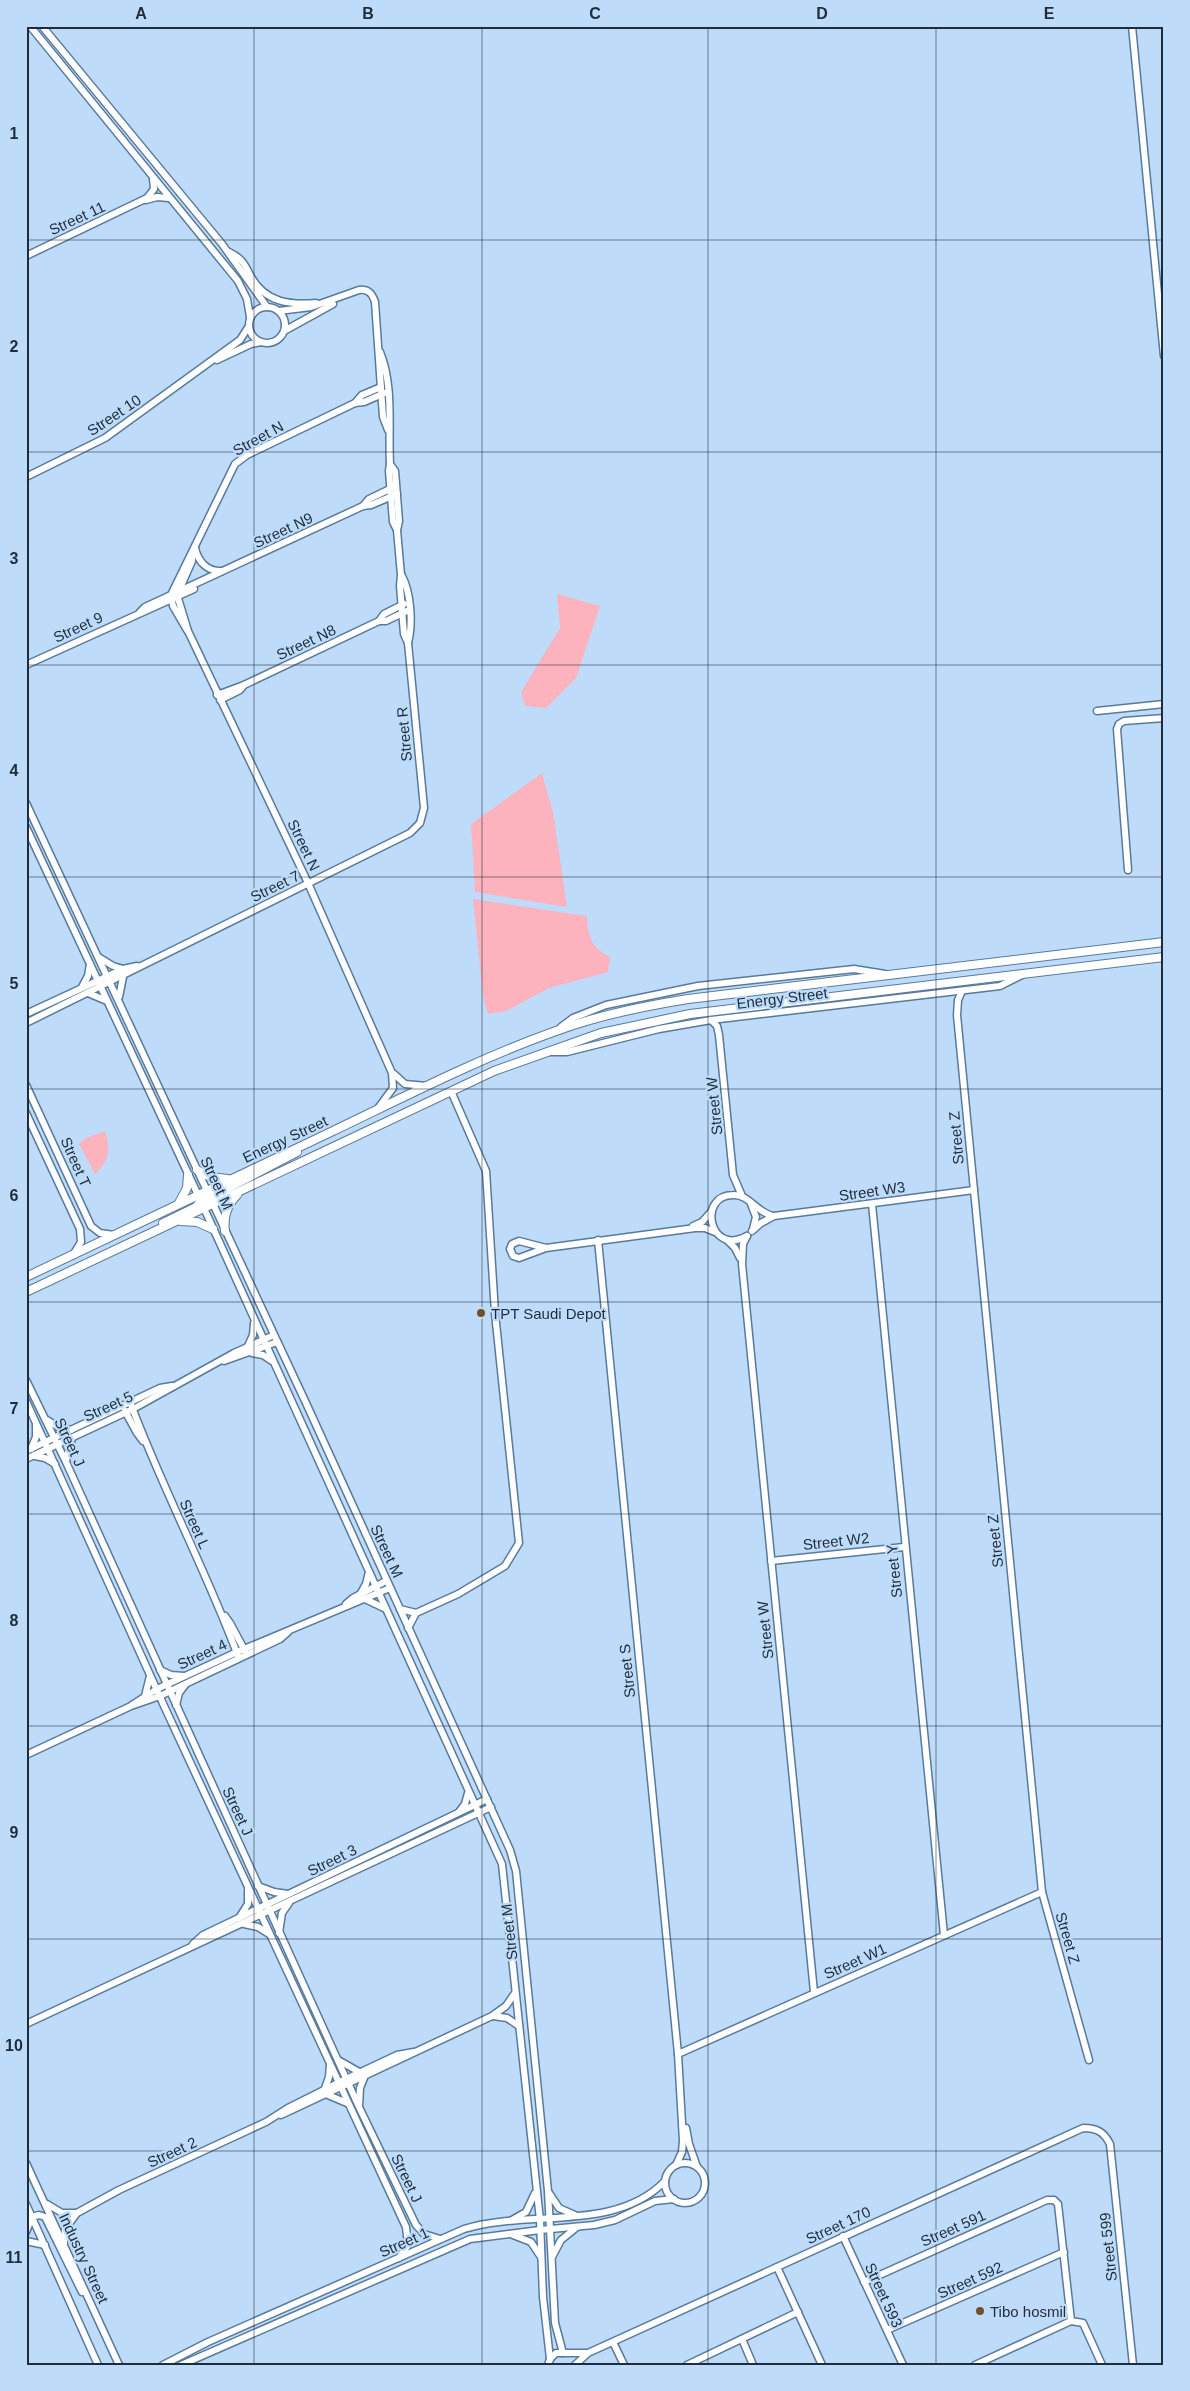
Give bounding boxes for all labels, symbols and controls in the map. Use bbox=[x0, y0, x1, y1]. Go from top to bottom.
text: A bbox=[135, 5, 147, 22]
text: B bbox=[362, 5, 374, 22]
text: C bbox=[589, 5, 601, 22]
text: D bbox=[816, 5, 828, 22]
text: E bbox=[1044, 5, 1055, 22]
text: 1 bbox=[10, 125, 19, 142]
street label: Street 11 bbox=[46, 198, 108, 238]
text: 2 bbox=[10, 338, 19, 355]
street label: Street 10 bbox=[84, 391, 144, 439]
street label: Street N bbox=[230, 417, 286, 459]
street label: Street N9 bbox=[251, 509, 315, 551]
text: 3 bbox=[10, 550, 19, 567]
street label: Street 9 bbox=[51, 608, 105, 646]
street label: Street N8 bbox=[274, 621, 338, 663]
street label: Street R bbox=[393, 706, 415, 762]
text: 4 bbox=[10, 762, 19, 779]
street label: Street N bbox=[284, 817, 324, 873]
street label: Street 7 bbox=[248, 867, 302, 905]
text: 5 bbox=[10, 975, 19, 992]
street label: Energy Street bbox=[735, 984, 829, 1012]
street label: Street W bbox=[702, 1075, 726, 1136]
street label: Street Z bbox=[945, 1111, 967, 1165]
street label: Energy Street bbox=[240, 1112, 331, 1166]
street label: Street T bbox=[57, 1134, 95, 1190]
street label: Street M bbox=[197, 1154, 237, 1212]
street label: Street W3 bbox=[838, 1178, 906, 1204]
text: 6 bbox=[10, 1187, 19, 1204]
place label: TPT Saudi Depot bbox=[491, 1305, 607, 1322]
marker: TPT Saudi Depot bbox=[475, 1307, 487, 1319]
street label: Street 5 bbox=[81, 1387, 135, 1425]
text: 7 bbox=[10, 1400, 19, 1417]
street label: Street J bbox=[51, 1415, 89, 1469]
street label: Street L bbox=[177, 1497, 213, 1551]
street label: Street Z bbox=[984, 1514, 1006, 1568]
street label: Street M bbox=[367, 1522, 407, 1580]
street label: Street W2 bbox=[802, 1529, 870, 1553]
street label: Street Y bbox=[883, 1543, 905, 1599]
street label: Street W bbox=[753, 1599, 777, 1660]
text: 8 bbox=[10, 1612, 19, 1629]
street label: Street 4 bbox=[175, 1635, 229, 1673]
street label: Street S bbox=[616, 1643, 638, 1699]
street label: Street J bbox=[219, 1784, 257, 1838]
text: 9 bbox=[10, 1824, 19, 1841]
street label: Street 3 bbox=[305, 1841, 359, 1879]
street label: Street M bbox=[498, 1903, 520, 1961]
street label: Street Z bbox=[1052, 1910, 1084, 1966]
street label: Street W1 bbox=[821, 1940, 889, 1982]
text: 10 bbox=[5, 2037, 23, 2054]
street label: Street 2 bbox=[145, 2133, 199, 2171]
street label: Street J bbox=[388, 2151, 426, 2205]
street label: Street 170 bbox=[803, 2203, 873, 2247]
street label: Street 591 bbox=[918, 2206, 988, 2250]
street label: Industry Street bbox=[56, 2210, 113, 2307]
street label: Street 599 bbox=[1096, 2212, 1120, 2282]
street label: Street 1 bbox=[377, 2224, 431, 2260]
text: 11 bbox=[6, 2249, 23, 2266]
street label: Street 592 bbox=[935, 2258, 1005, 2302]
street label: Street 593 bbox=[862, 2260, 906, 2330]
place label: Tibo hosmil bbox=[990, 2303, 1066, 2320]
marker: Tibo hosmil bbox=[974, 2305, 986, 2317]

